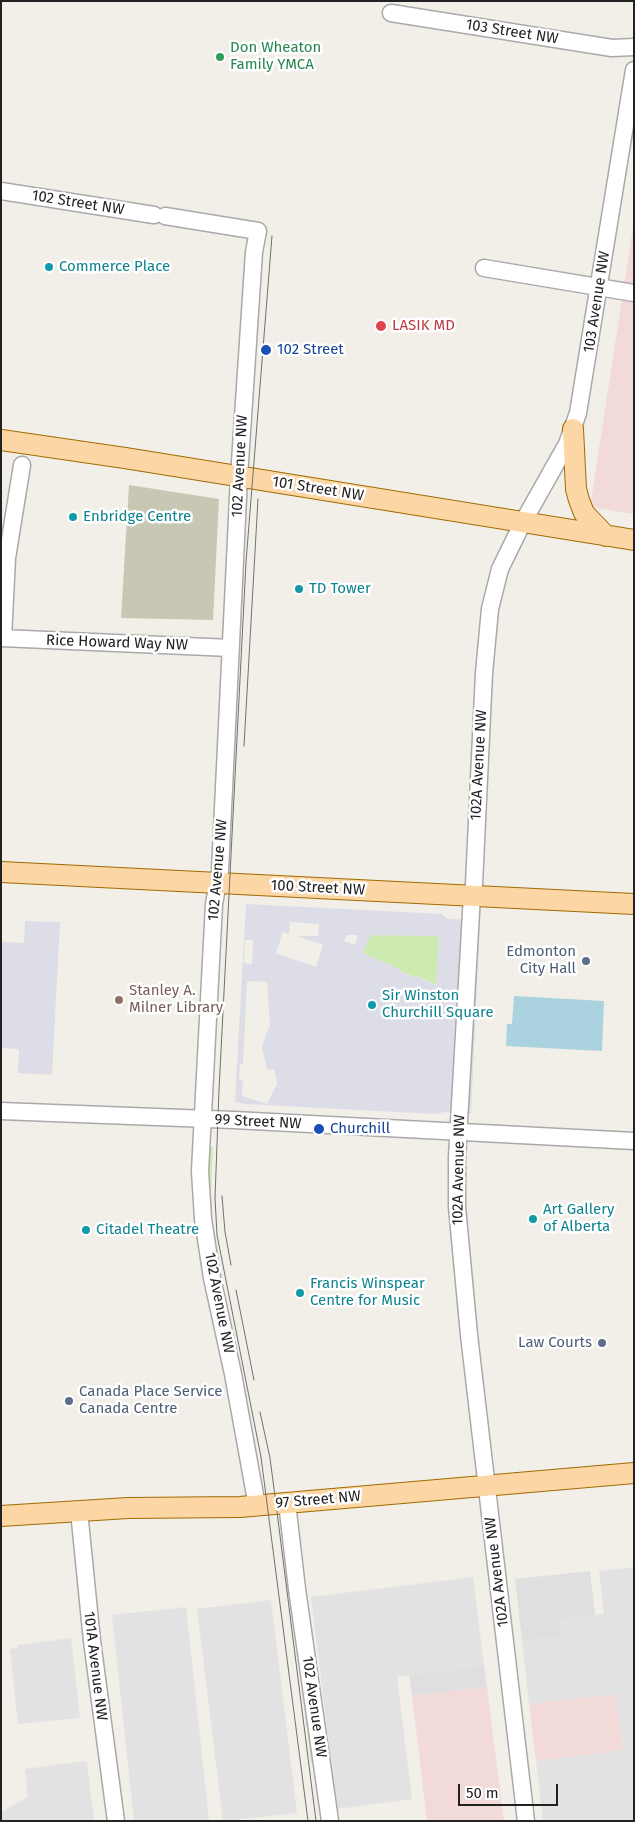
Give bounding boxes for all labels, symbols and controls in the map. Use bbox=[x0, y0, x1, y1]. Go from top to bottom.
street label: 103 Street NW bbox=[464, 16, 560, 48]
place label: Don Wheaton Family YMCA bbox=[230, 39, 321, 74]
marker: Don Wheaton Family YMCA bbox=[214, 51, 226, 63]
street label: 102 Street NW bbox=[30, 187, 126, 219]
street label: 103 Avenue NW bbox=[580, 250, 614, 354]
place label: Commerce Place bbox=[59, 258, 170, 276]
marker: Commerce Place bbox=[43, 261, 55, 273]
place label: LASIK MD bbox=[392, 317, 455, 335]
marker: LASIK MD bbox=[374, 319, 388, 333]
place label: 102 Street bbox=[277, 341, 344, 359]
marker: 102 Street bbox=[259, 343, 273, 357]
street label: 102 Avenue NW bbox=[228, 414, 252, 518]
street label: 101 Street NW bbox=[271, 473, 365, 505]
place label: Enbridge Centre bbox=[83, 508, 191, 526]
marker: Enbridge Centre bbox=[67, 511, 79, 523]
place label: TD Tower bbox=[309, 580, 371, 598]
marker: TD Tower bbox=[293, 583, 305, 595]
street label: Rice Howard Way NW bbox=[46, 632, 188, 654]
street label: 102A Avenue NW bbox=[467, 709, 491, 821]
street label: 102 Avenue NW bbox=[205, 818, 231, 922]
street label: 100 Street NW bbox=[270, 877, 366, 899]
place label: Edmonton City Hall bbox=[506, 943, 576, 978]
marker: Edmonton City Hall bbox=[580, 955, 592, 967]
place label: Stanley A. Milner Library bbox=[129, 982, 223, 1017]
place label: Sir Winston Churchill Square bbox=[382, 987, 494, 1022]
marker: Stanley A. Milner Library bbox=[113, 994, 125, 1006]
marker: Sir Winston Churchill Square bbox=[366, 999, 378, 1011]
street label: 99 Street NW bbox=[214, 1111, 302, 1133]
street label: 102A Avenue NW bbox=[449, 1114, 469, 1226]
place label: Churchill bbox=[330, 1120, 390, 1138]
marker: Churchill bbox=[312, 1122, 326, 1136]
place label: Art Gallery of Alberta bbox=[543, 1201, 614, 1236]
marker: Art Gallery of Alberta bbox=[527, 1213, 539, 1225]
place label: Citadel Theatre bbox=[96, 1221, 199, 1239]
marker: Citadel Theatre bbox=[80, 1224, 92, 1236]
street label: 102 Avenue NW bbox=[200, 1251, 238, 1355]
place label: Francis Winspear Centre for Music bbox=[310, 1275, 425, 1310]
marker: Francis Winspear Centre for Music bbox=[294, 1287, 306, 1299]
place label: Law Courts bbox=[518, 1334, 592, 1352]
marker: Law Courts bbox=[596, 1337, 608, 1349]
place label: Canada Place Service Canada Centre bbox=[79, 1383, 222, 1418]
marker: Canada Place Service Canada Centre bbox=[63, 1395, 75, 1407]
street label: 97 Street NW bbox=[275, 1487, 361, 1513]
street label: 102A Avenue NW bbox=[481, 1516, 513, 1628]
street label: 101A Avenue NW bbox=[79, 1610, 111, 1722]
street label: 102 Avenue NW bbox=[298, 1655, 330, 1759]
scale bar bbox=[460, 1774, 560, 1806]
text: 50 m bbox=[466, 1784, 499, 1802]

